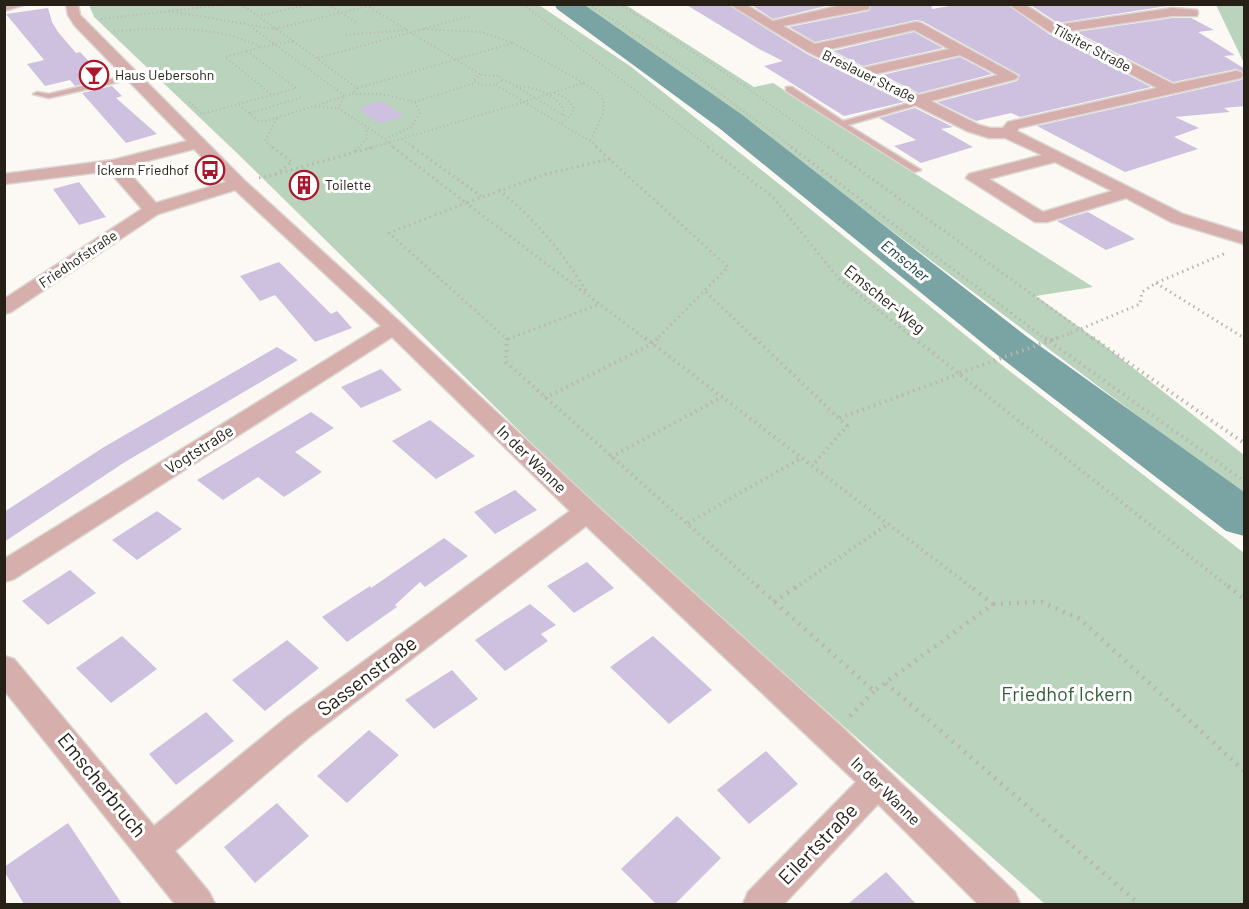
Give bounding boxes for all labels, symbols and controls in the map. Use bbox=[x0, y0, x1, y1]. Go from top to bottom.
street label: Tilsiter Straße bbox=[1050, 20, 1134, 75]
street label: Breslauer Straße bbox=[820, 46, 919, 106]
bar icon: Haus Uebersohn bbox=[78, 59, 110, 91]
place label: Haus Uebersohn bbox=[115, 66, 214, 83]
bus stop icon: Ickern Friedhof bbox=[194, 154, 226, 186]
place label: Ickern Friedhof bbox=[97, 161, 189, 178]
building icon: Toilette bbox=[288, 169, 320, 201]
place label: Toilette bbox=[325, 176, 371, 193]
street label: Friedhofstraße bbox=[35, 226, 120, 291]
water label: Emscher bbox=[878, 236, 934, 285]
street label: Emscher-Weg bbox=[841, 260, 930, 337]
street label: Vogtstraße bbox=[161, 420, 236, 477]
street label: In der Wanne bbox=[494, 421, 571, 497]
street label: Sassenstraße bbox=[312, 630, 421, 720]
park label: Friedhof Ickern bbox=[1001, 681, 1133, 705]
street label: Emscherbruch bbox=[53, 727, 152, 841]
street label: In der Wanne bbox=[848, 753, 925, 829]
street label: Eilertstraße bbox=[773, 798, 862, 889]

